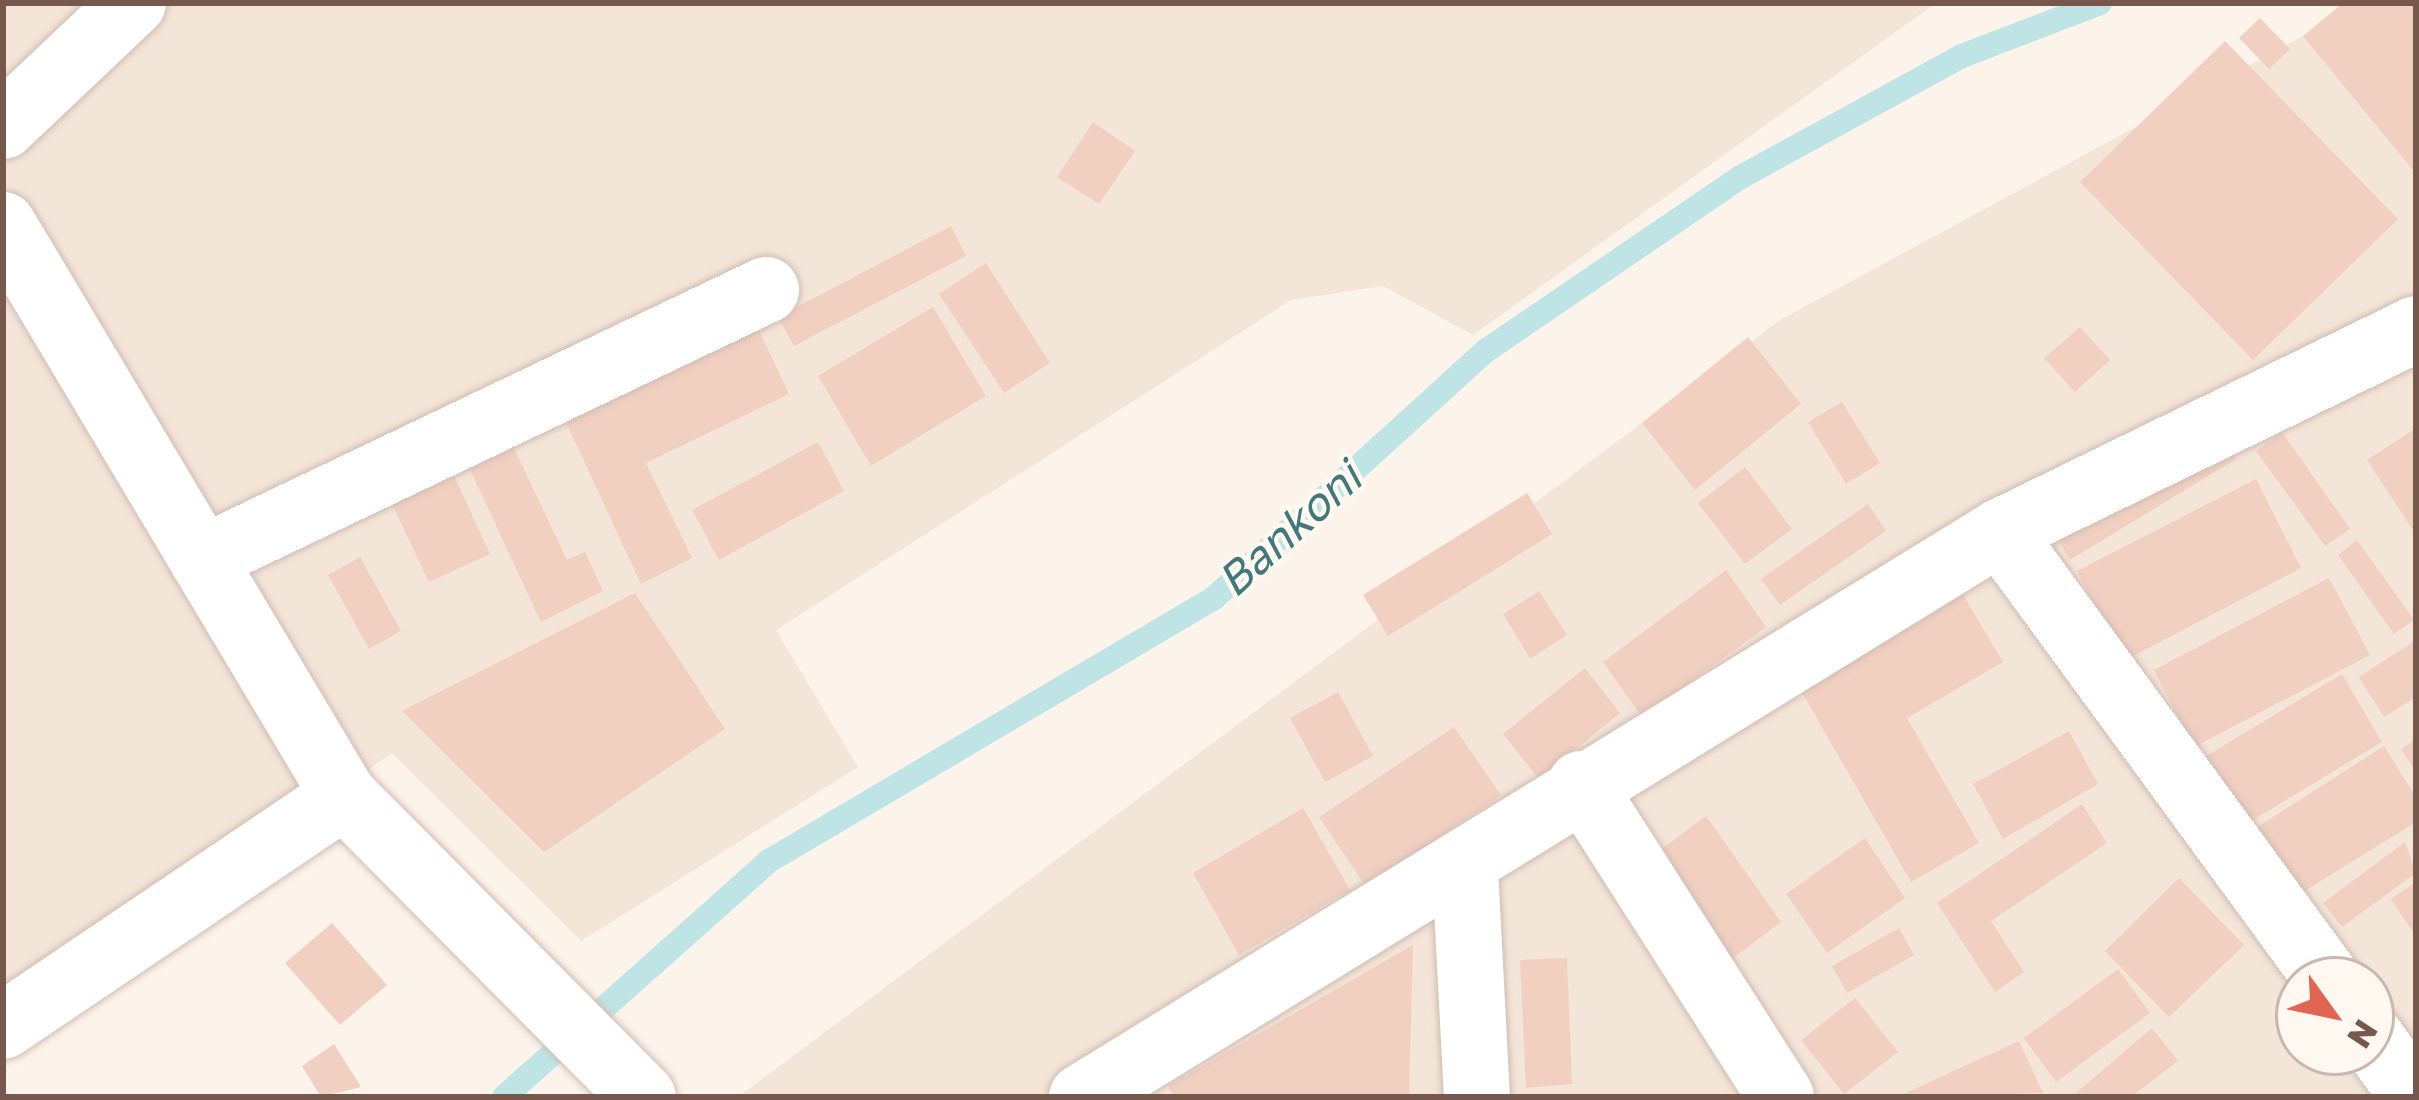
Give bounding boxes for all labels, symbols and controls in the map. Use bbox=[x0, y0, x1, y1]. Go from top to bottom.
water label: Bankoni bbox=[1206, 451, 1372, 607]
north arrow bbox=[2275, 956, 2395, 1076]
text: N bbox=[2340, 1013, 2386, 1055]

